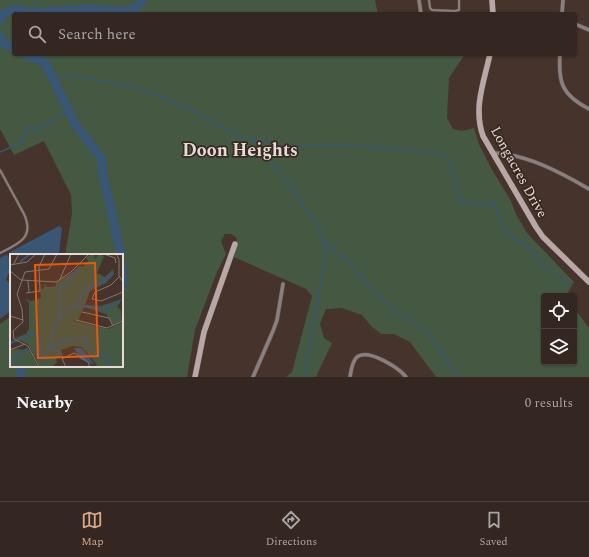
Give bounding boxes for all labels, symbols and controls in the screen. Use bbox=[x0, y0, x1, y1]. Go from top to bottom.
search box bbox=[12, 12, 577, 56]
icon: search bbox=[26, 23, 48, 45]
text: Search here bbox=[58, 23, 136, 46]
street label: Longacres Drive bbox=[485, 122, 553, 222]
district label: Doon Heights bbox=[182, 137, 298, 164]
inset map bbox=[10, 254, 123, 367]
map controls bbox=[541, 293, 577, 365]
button: locate bbox=[541, 293, 577, 329]
button: layers bbox=[541, 329, 577, 365]
text: Nearby bbox=[16, 390, 72, 416]
text: 0 results bbox=[525, 393, 573, 413]
tab: Map bbox=[81, 509, 103, 550]
tab: Directions bbox=[266, 509, 317, 550]
tab: Saved bbox=[480, 509, 508, 550]

